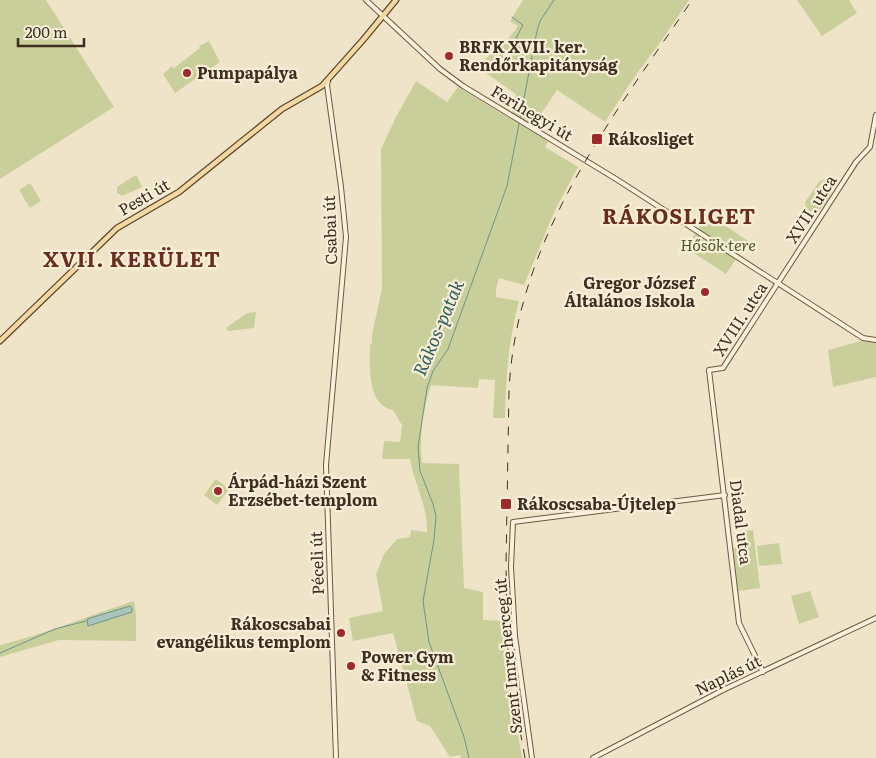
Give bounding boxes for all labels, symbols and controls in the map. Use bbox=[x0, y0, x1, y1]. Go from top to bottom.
scale bar bbox=[18, 15, 84, 47]
text: 200 m bbox=[25, 20, 68, 43]
place label: BRFK XVII. ker. Rendőrkapitányság bbox=[459, 34, 618, 76]
marker: BRFK XVII. ker. Rendőrkapitányság bbox=[443, 50, 455, 62]
place label: Pumpapálya bbox=[197, 60, 298, 84]
marker: Pumpapálya bbox=[181, 67, 193, 79]
street label: Ferihegyi út bbox=[487, 78, 579, 146]
place label: Rákosliget bbox=[608, 126, 694, 150]
marker: Rákosliget bbox=[590, 132, 604, 146]
street label: XVII. utca bbox=[779, 169, 842, 247]
street label: Pesti út bbox=[113, 171, 174, 221]
street label: Csabai út bbox=[316, 194, 342, 265]
district label: RÁKOSLIGET bbox=[602, 199, 756, 230]
park label: Hősök tere bbox=[680, 232, 756, 256]
district label: XVII. KERÜLET bbox=[43, 242, 221, 273]
place label: Gregor József Általános Iskola bbox=[564, 270, 697, 312]
water label: Rákos-patak bbox=[405, 275, 470, 380]
street label: XVIII. utca bbox=[706, 276, 772, 360]
marker: Gregor József Általános Iskola bbox=[699, 286, 711, 298]
place label: Árpád-házi Szent Erzsébet-templom bbox=[228, 469, 378, 511]
street label: Diadal utca bbox=[725, 478, 759, 566]
marker: Árpád-házi Szent Erzsébet-templom bbox=[212, 485, 224, 497]
place label: Rákoscsaba-Újtelep bbox=[517, 491, 676, 515]
marker: Rákoscsaba-Újtelep bbox=[499, 497, 513, 511]
street label: Péceli út bbox=[303, 530, 329, 595]
street label: Szent Imre herceg út bbox=[487, 576, 527, 735]
place label: Rákoscsabai evangélikus templom bbox=[156, 611, 331, 653]
marker: Rákoscsabai evangélikus templom bbox=[335, 627, 347, 639]
place label: Power Gym & Fitness bbox=[361, 644, 454, 686]
street label: Naplás út bbox=[690, 648, 765, 700]
marker: Power Gym & Fitness bbox=[345, 660, 357, 672]

